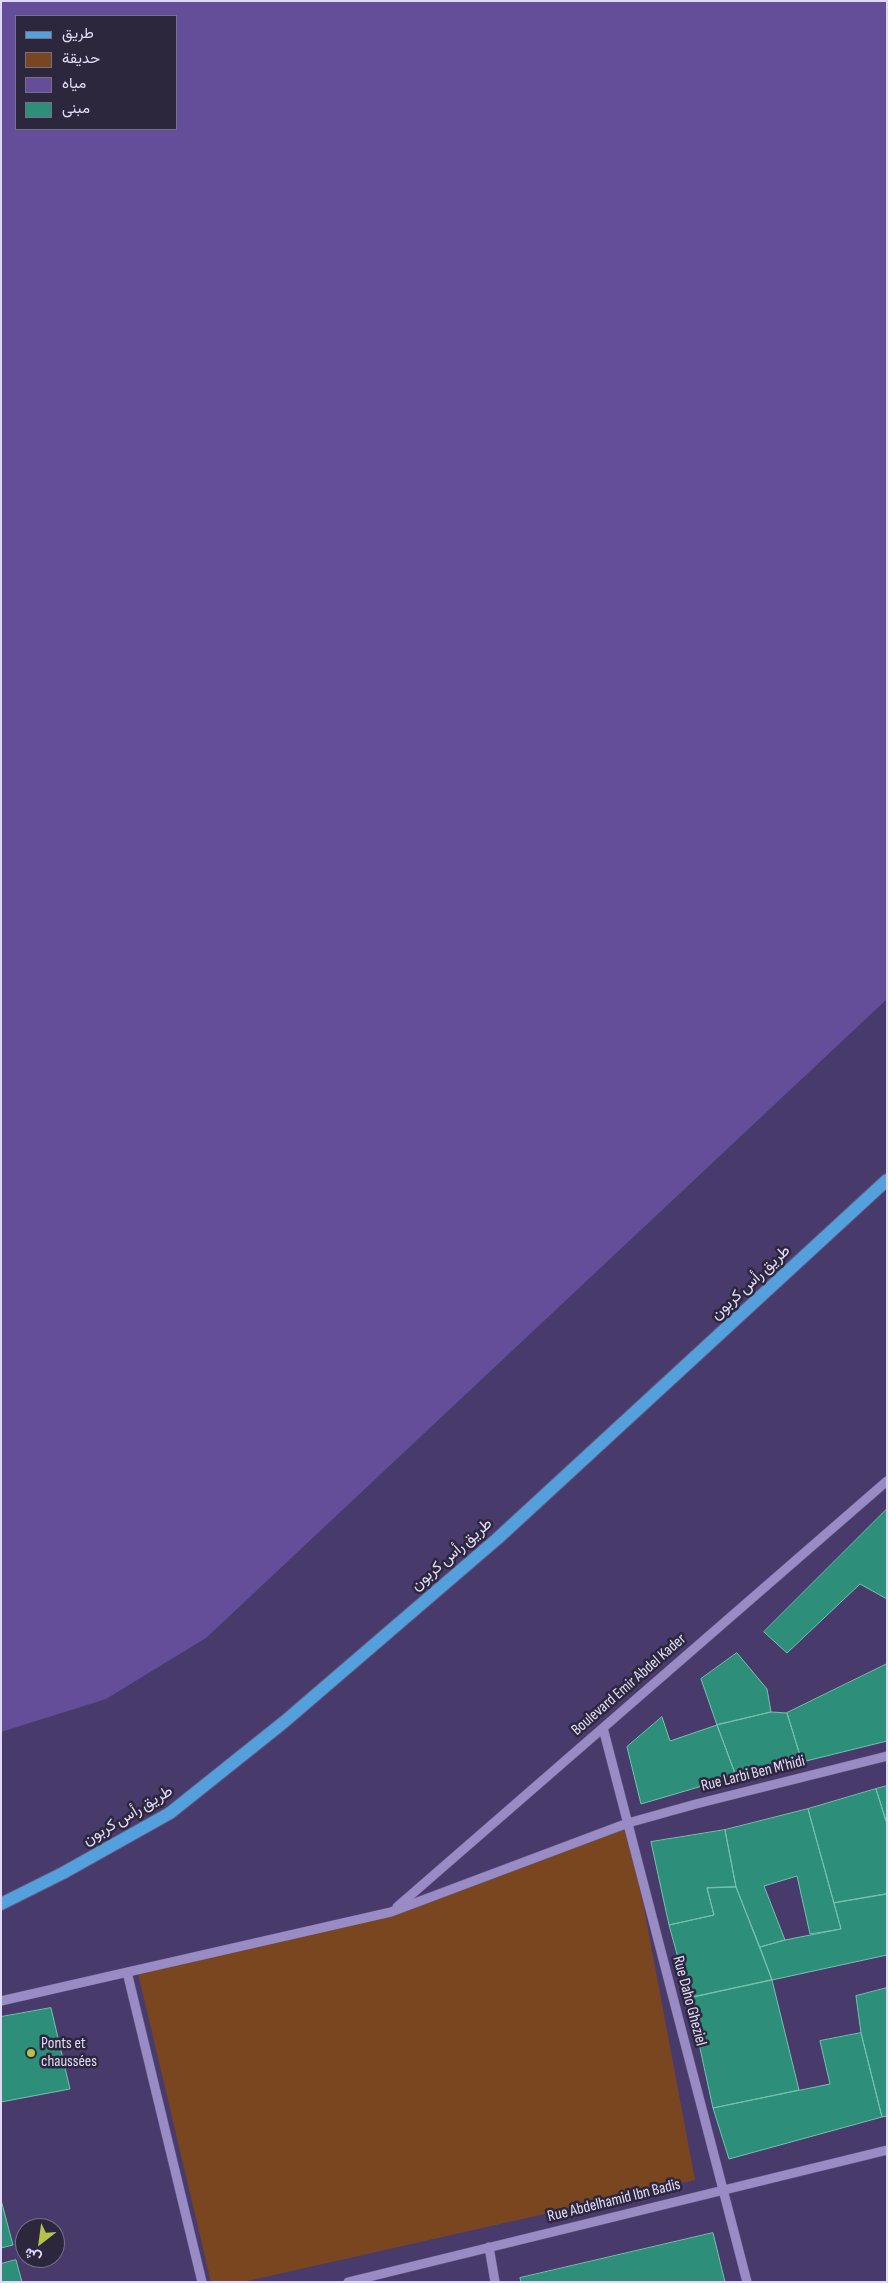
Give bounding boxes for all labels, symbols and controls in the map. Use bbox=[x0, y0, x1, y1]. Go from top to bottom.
legend bbox=[15, 15, 178, 130]
text: طريق bbox=[62, 24, 94, 43]
text: حديقة bbox=[62, 49, 100, 68]
text: مياه bbox=[62, 74, 86, 93]
text: مبنى bbox=[62, 99, 90, 118]
street label: طريق رأس كربون bbox=[707, 1241, 795, 1325]
street label: طريق رأس كربون bbox=[407, 1514, 497, 1596]
street label: Boulevard Emir Abdel Kader bbox=[568, 1630, 690, 1740]
street label: Rue Larbi Ben M'hidi bbox=[699, 1752, 807, 1796]
street label: طريق رأس كربون bbox=[80, 1782, 176, 1850]
street label: Rue Daho Gheziel bbox=[668, 1954, 710, 2048]
place label: Ponts et chaussées bbox=[41, 2034, 97, 2072]
marker: Ponts et chaussées bbox=[25, 2047, 37, 2059]
street label: Rue Abdelhamid Ibn Badis bbox=[546, 2175, 682, 2227]
north arrow bbox=[15, 2218, 65, 2268]
text: ش bbox=[21, 2244, 44, 2267]

